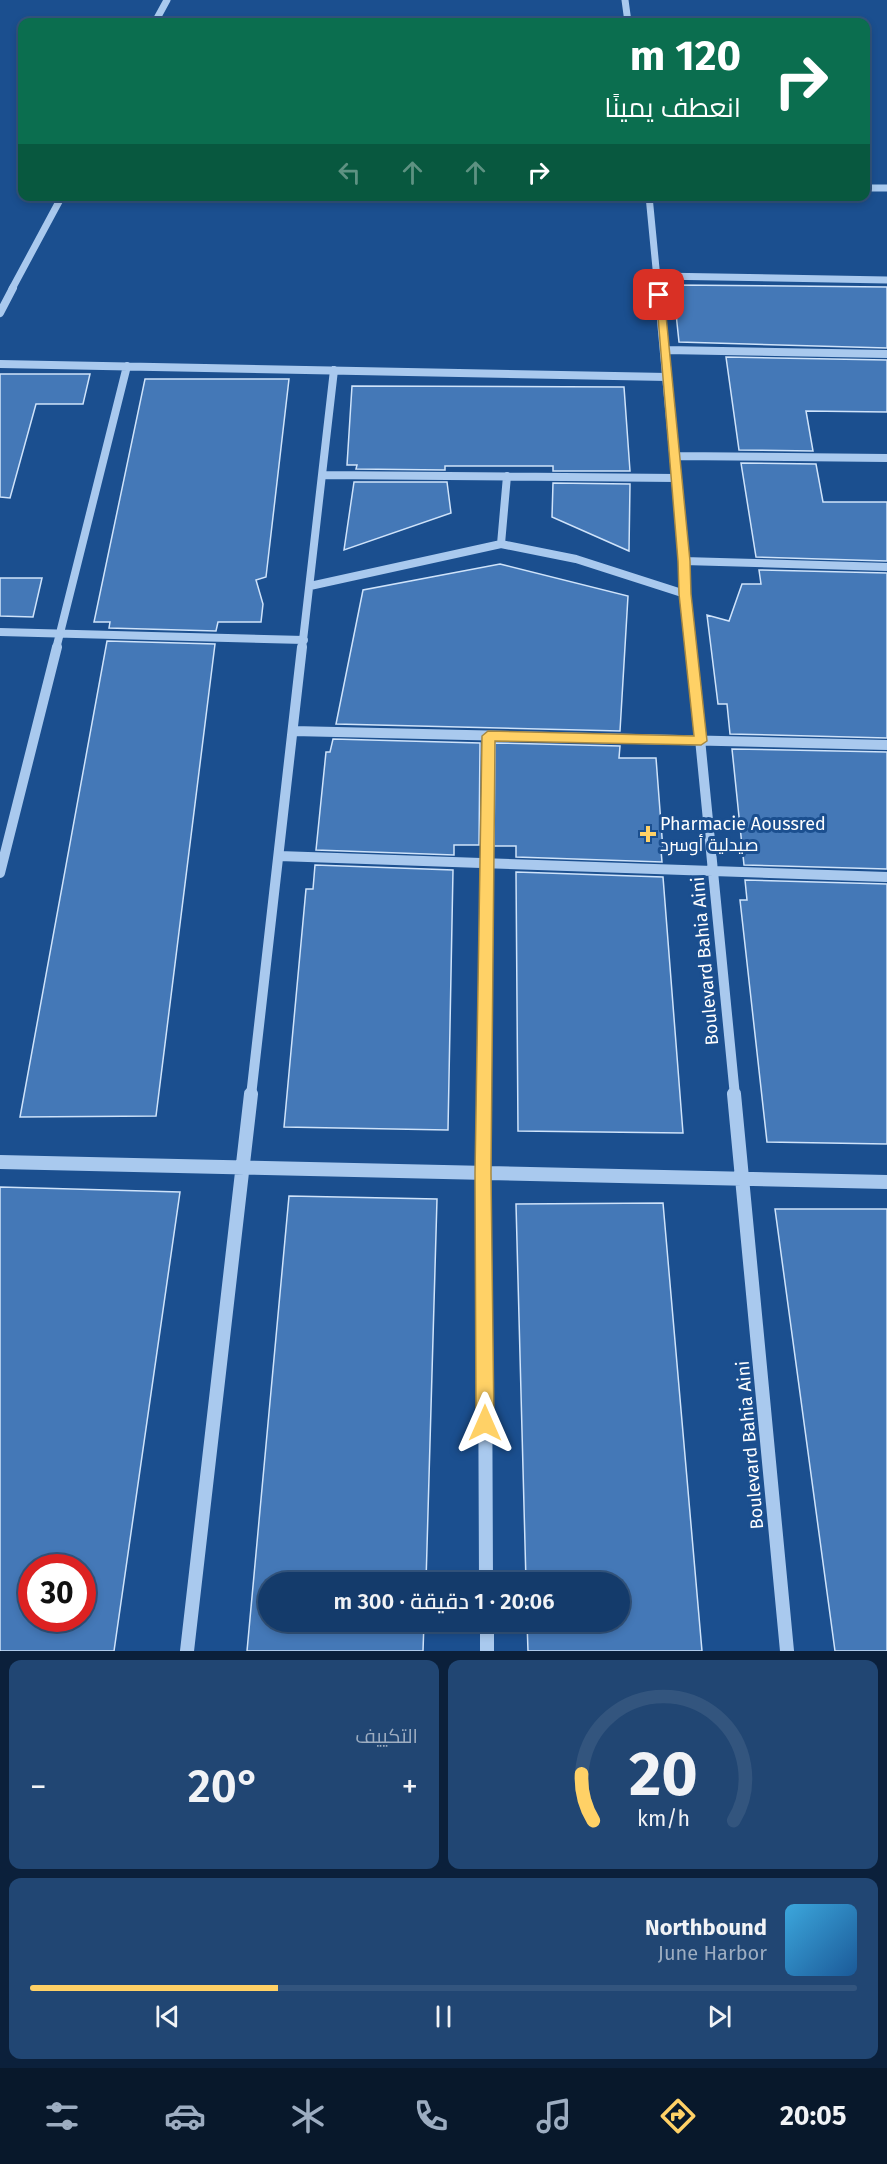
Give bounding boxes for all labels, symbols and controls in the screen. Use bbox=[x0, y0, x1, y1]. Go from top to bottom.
text: 120 m bbox=[630, 31, 741, 81]
icon: right bbox=[762, 42, 840, 120]
text: انعطف يمينًا bbox=[604, 92, 741, 124]
icon: left bbox=[333, 156, 366, 189]
icon: ahead bbox=[396, 156, 429, 189]
icon: ahead bbox=[459, 156, 492, 189]
icon: right bbox=[522, 156, 555, 189]
pin bbox=[633, 269, 684, 320]
icon: arrive bbox=[642, 278, 675, 311]
place label: Pharmacie Aoussred صيدلية أوسرد bbox=[660, 813, 826, 856]
marker: Pharmacie Aoussred صيدلية أوسرد bbox=[641, 827, 655, 841]
street label: Boulevard Bahia Aini bbox=[687, 876, 723, 1046]
street label: Boulevard Bahia Aini bbox=[732, 1360, 768, 1530]
position arrow bbox=[453, 1391, 517, 1455]
speed limit sign: 30 bbox=[18, 1554, 96, 1632]
text: 20:06 · 1 دقيقة · 300 m bbox=[333, 1588, 555, 1615]
text: التكييف bbox=[355, 1724, 418, 1748]
text: 20 bbox=[629, 1737, 697, 1812]
text: 20° bbox=[188, 1760, 260, 1814]
text: − bbox=[30, 1767, 47, 1807]
text: + bbox=[402, 1767, 418, 1807]
text: km/h bbox=[636, 1807, 690, 1833]
text: Northbound bbox=[645, 1914, 767, 1941]
text: June Harbor bbox=[658, 1941, 767, 1965]
icon: previous bbox=[151, 2000, 184, 2033]
icon: pause bbox=[427, 2000, 460, 2033]
icon: next bbox=[703, 2000, 736, 2033]
icon: filters bbox=[41, 2095, 83, 2137]
icon: car bbox=[164, 2095, 206, 2137]
icon: climate bbox=[287, 2095, 329, 2137]
icon: phone bbox=[410, 2095, 452, 2137]
icon: music bbox=[533, 2095, 575, 2137]
icon: directions bbox=[657, 2095, 699, 2137]
text: 20:05 bbox=[780, 2100, 846, 2132]

